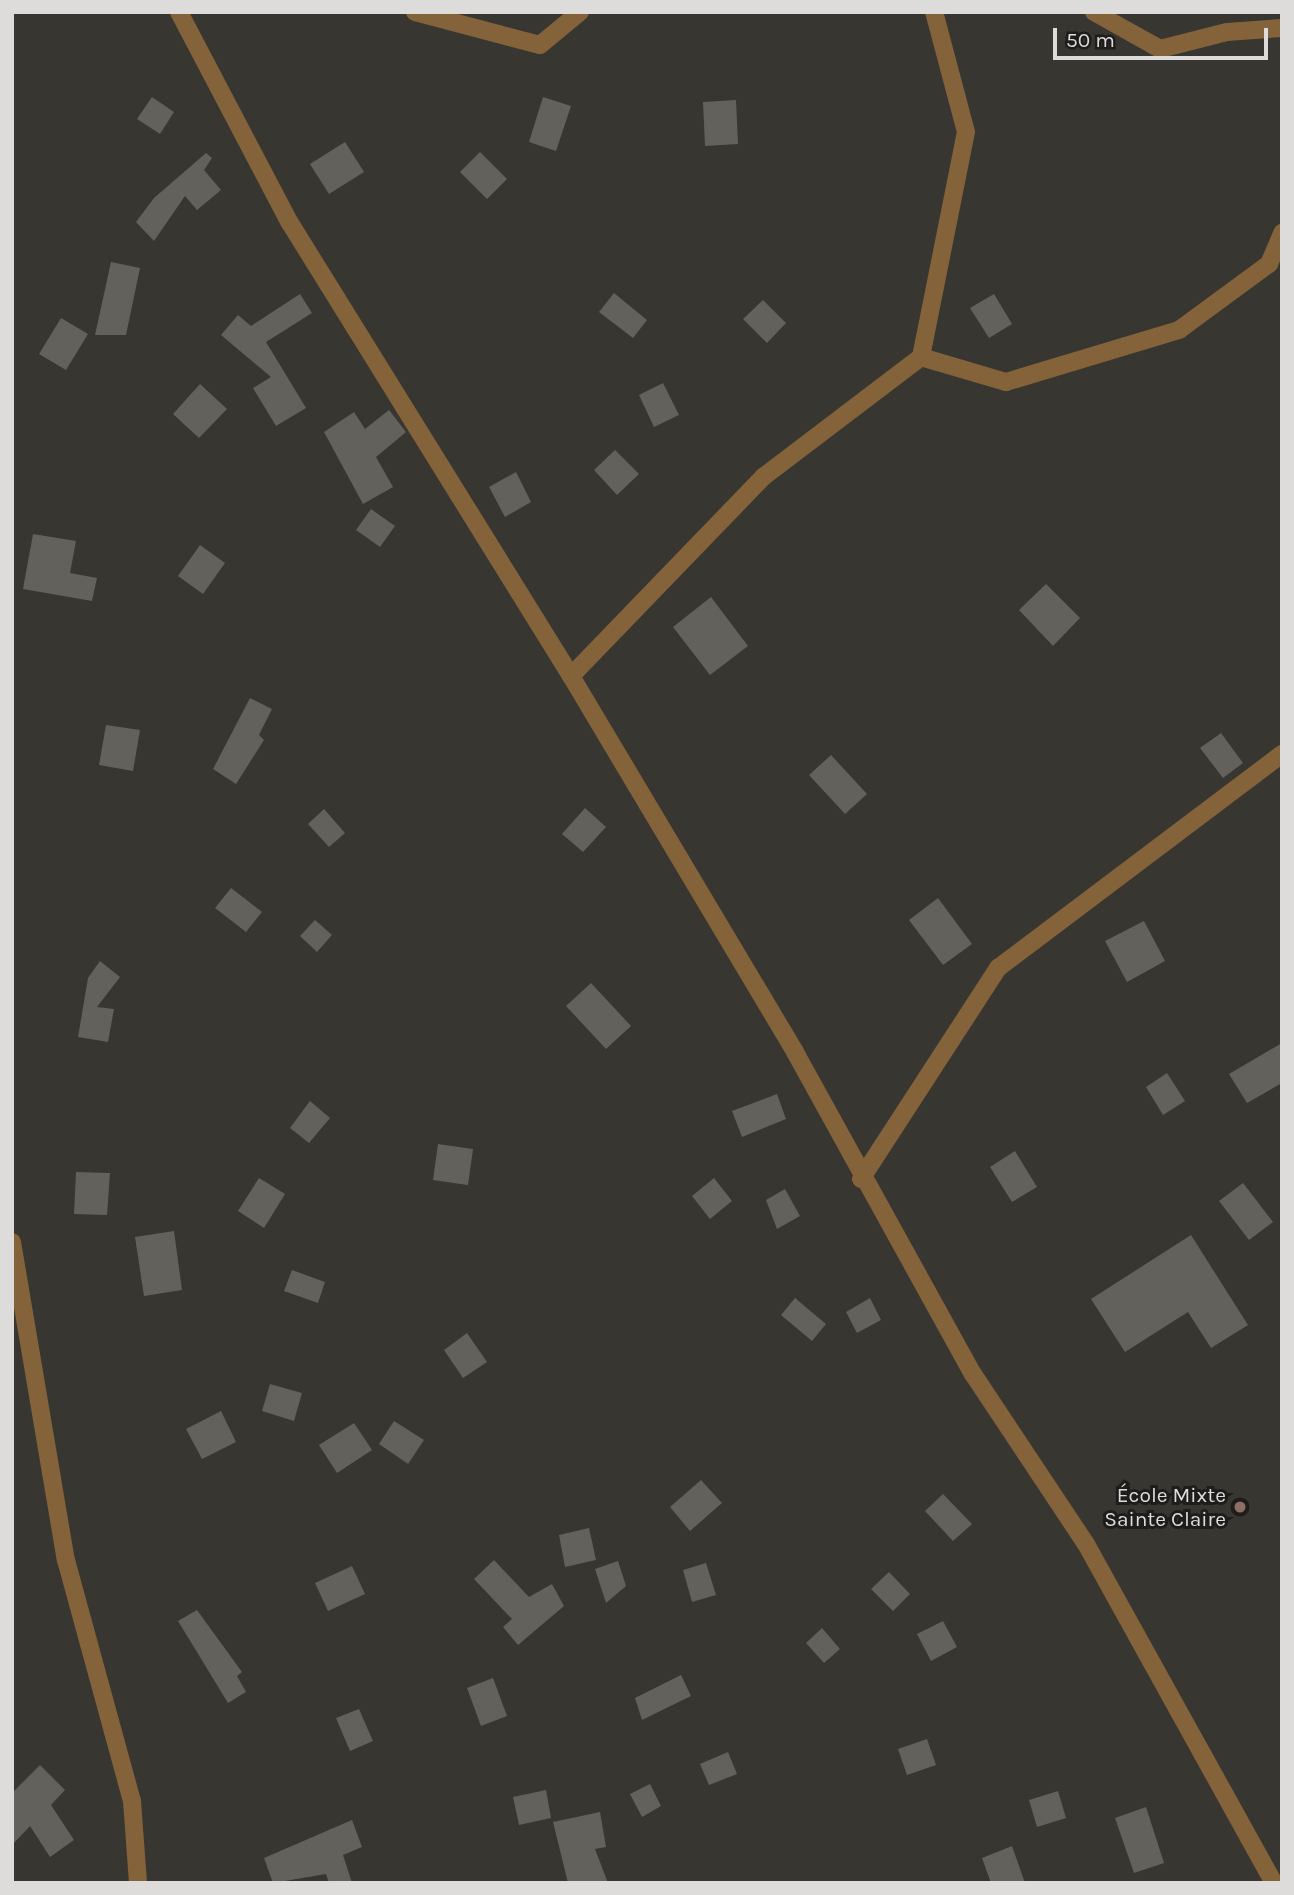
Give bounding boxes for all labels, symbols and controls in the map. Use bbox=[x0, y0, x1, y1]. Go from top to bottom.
scale bar bbox=[1056, 14, 1271, 58]
text: 50 m bbox=[1066, 28, 1115, 52]
place label: École Mixte Sainte Claire bbox=[1104, 1482, 1226, 1532]
marker: École Mixte Sainte Claire bbox=[1232, 1499, 1248, 1515]

